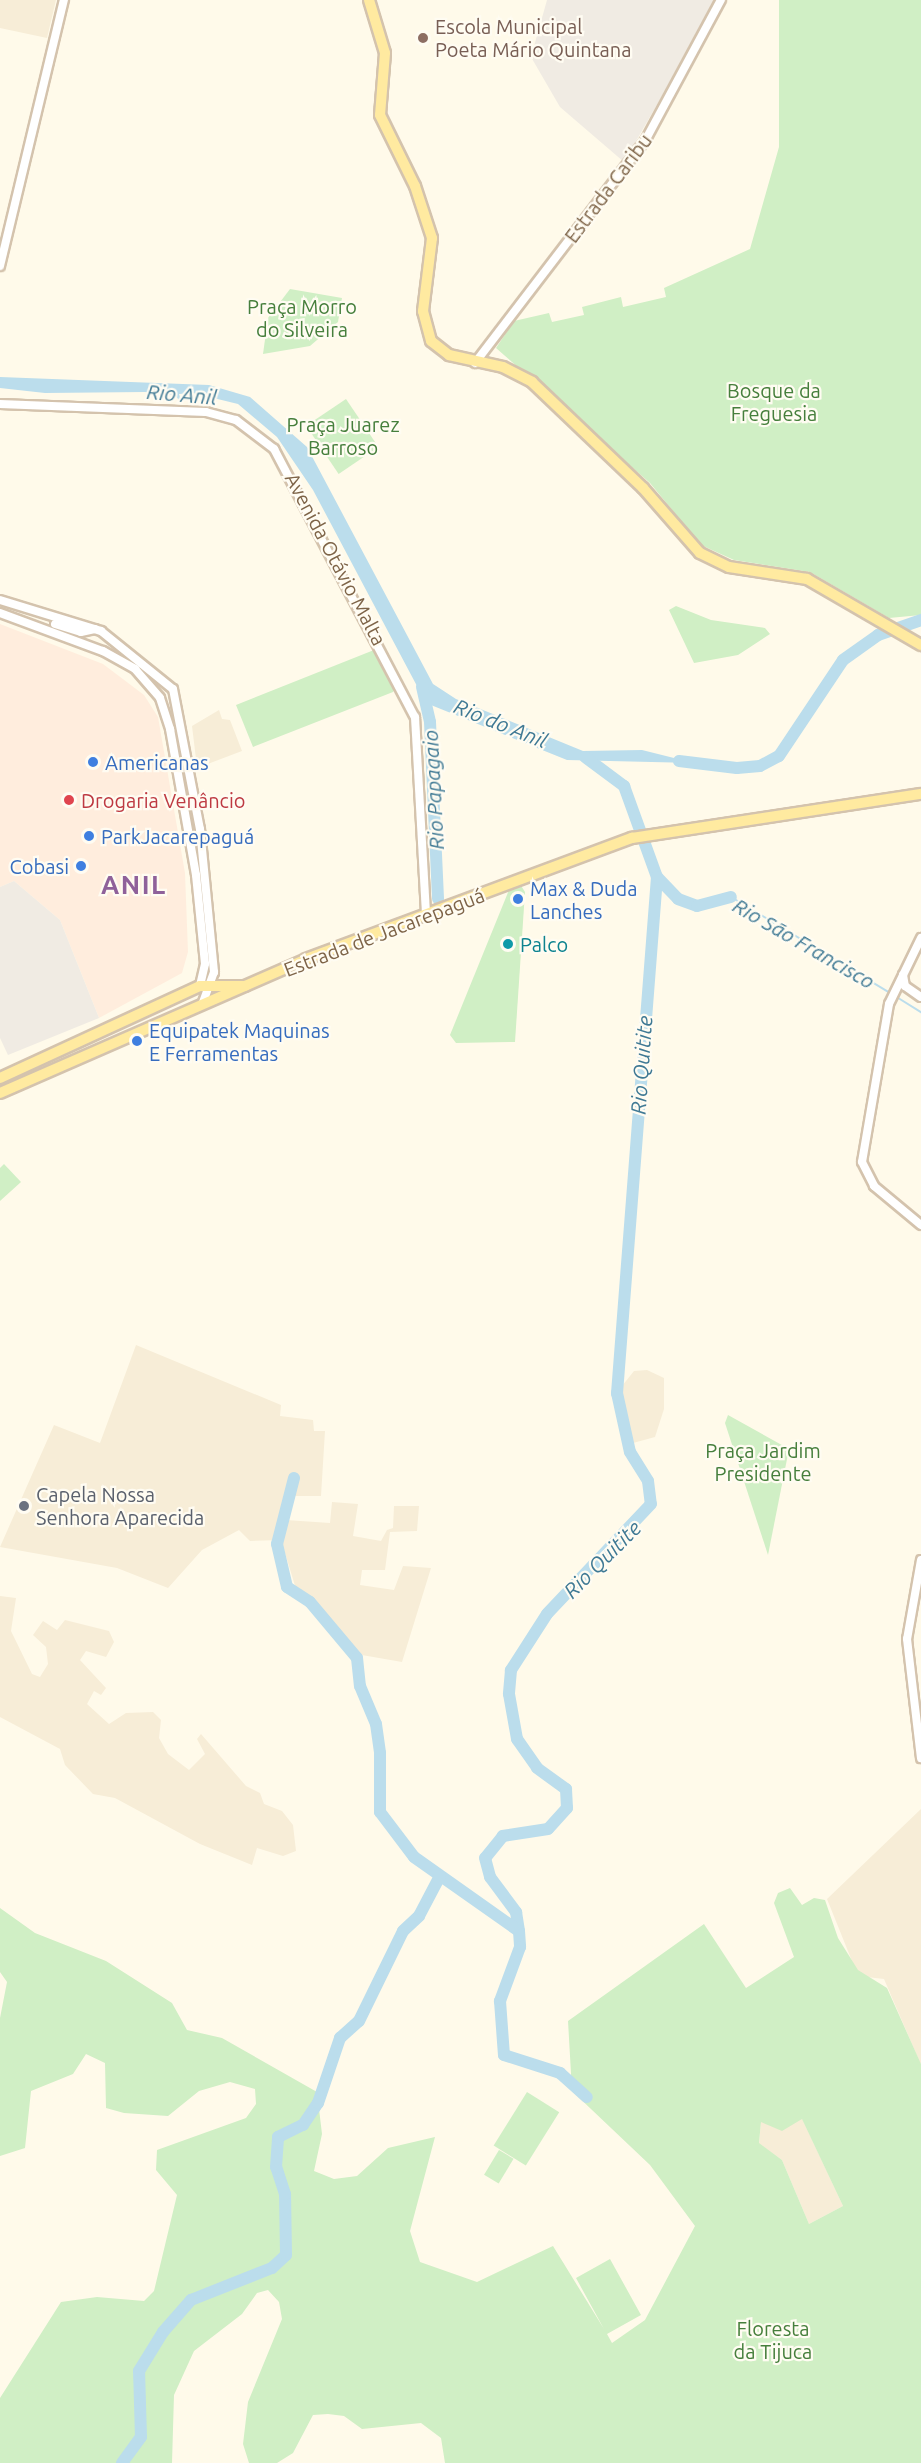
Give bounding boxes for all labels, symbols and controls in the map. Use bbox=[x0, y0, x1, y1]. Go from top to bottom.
place label: Escola Municipal Poeta Mário Quintana bbox=[435, 14, 632, 61]
marker: Escola Municipal Poeta Mário Quintana bbox=[416, 31, 430, 45]
street label: Estrada Caribu bbox=[559, 129, 657, 247]
park label: Praça Morro do Silveira bbox=[247, 294, 357, 341]
water label: Rio Anil bbox=[146, 378, 218, 410]
park label: Bosque da Freguesia bbox=[727, 379, 821, 426]
park label: Praça Juarez Barroso bbox=[286, 412, 400, 459]
street label: Avenida Otávio Malta bbox=[280, 469, 392, 649]
water label: Rio do Anil bbox=[451, 693, 551, 753]
water label: Rio Papagaio bbox=[417, 730, 449, 850]
place label: Americanas bbox=[105, 750, 209, 774]
marker: Americanas bbox=[86, 755, 100, 769]
place label: Drogaria Venâncio bbox=[81, 788, 245, 812]
marker: Drogaria Venâncio bbox=[62, 793, 76, 807]
place label: ParkJacarepaguá bbox=[101, 824, 254, 848]
marker: ParkJacarepaguá bbox=[82, 829, 96, 843]
place label: Cobasi bbox=[10, 854, 69, 878]
marker: Cobasi bbox=[74, 859, 88, 873]
district label: ANIL bbox=[101, 869, 167, 901]
place label: Max & Duda Lanches bbox=[530, 876, 638, 923]
street label: Estrada de Jacarepaguá bbox=[280, 883, 488, 981]
marker: Max & Duda Lanches bbox=[511, 892, 525, 906]
water label: Rio São Francisco bbox=[729, 892, 879, 994]
place label: Palco bbox=[520, 932, 568, 956]
marker: Palco bbox=[501, 937, 515, 951]
water label: Rio Quitite bbox=[625, 1015, 657, 1115]
place label: Equipatek Maquinas E Ferramentas bbox=[149, 1018, 330, 1065]
marker: Equipatek Maquinas E Ferramentas bbox=[130, 1034, 144, 1048]
park label: Praça Jardim Presidente bbox=[705, 1439, 821, 1486]
place label: Capela Nossa Senhora Aparecida bbox=[36, 1482, 204, 1529]
marker: Capela Nossa Senhora Aparecida bbox=[17, 1499, 31, 1513]
water label: Rio Quitite bbox=[558, 1515, 646, 1603]
park label: Floresta da Tijuca bbox=[734, 2317, 812, 2364]

